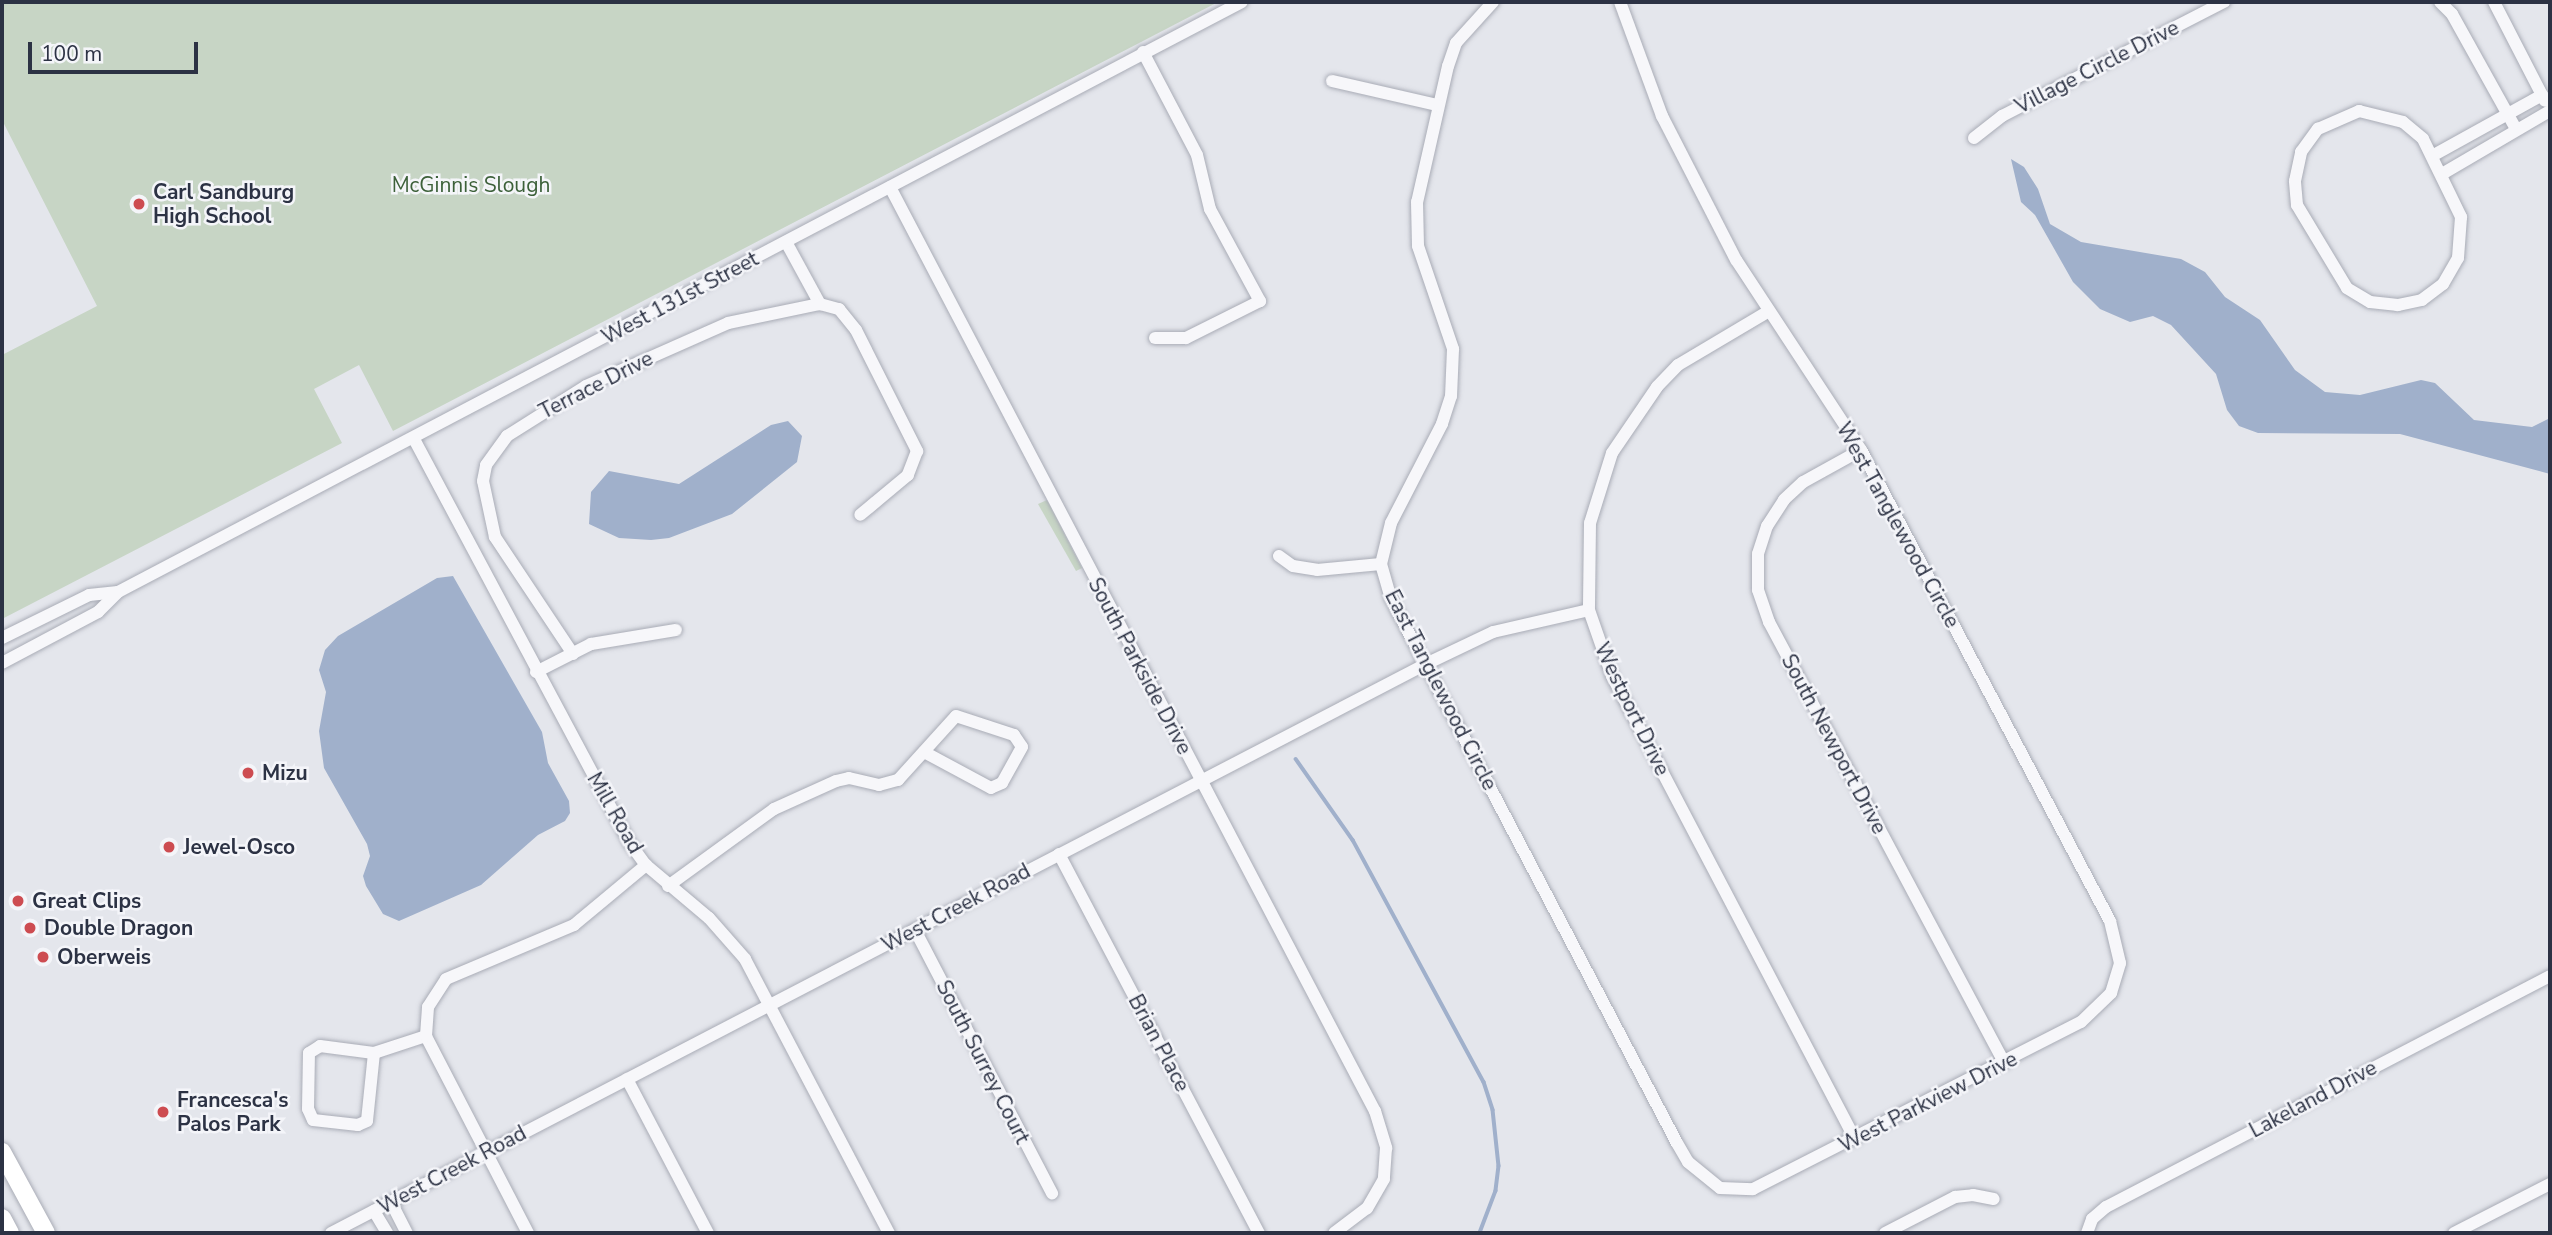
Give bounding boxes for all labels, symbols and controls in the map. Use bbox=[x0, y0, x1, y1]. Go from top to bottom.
street label: Village Circle Drive bbox=[2011, 15, 2183, 119]
scale bar bbox=[32, 28, 201, 72]
text: 100 m bbox=[41, 40, 102, 68]
park label: McGinnis Slough bbox=[392, 172, 550, 198]
place label: Carl Sandburg High School bbox=[153, 179, 294, 229]
marker: Carl Sandburg High School bbox=[131, 196, 147, 212]
street label: West 131st Street bbox=[597, 246, 763, 350]
street label: Terrace Drive bbox=[535, 346, 657, 424]
street label: West Tanglewood Circle bbox=[1831, 418, 1965, 632]
street label: South Parkside Drive bbox=[1083, 573, 1197, 759]
street label: East Tanglewood Circle bbox=[1380, 586, 1502, 794]
street label: Westport Drive bbox=[1589, 638, 1675, 780]
street label: South Newport Drive bbox=[1776, 650, 1892, 838]
place label: Mizu bbox=[262, 760, 308, 786]
marker: Mizu bbox=[240, 765, 256, 781]
street label: Mill Road bbox=[582, 768, 648, 858]
place label: Jewel-Osco bbox=[183, 834, 295, 860]
marker: Jewel-Osco bbox=[161, 839, 177, 855]
street label: West Creek Road bbox=[877, 858, 1035, 958]
place label: Great Clips bbox=[32, 888, 141, 914]
marker: Great Clips bbox=[10, 893, 26, 909]
place label: Double Dragon bbox=[44, 915, 193, 941]
marker: Double Dragon bbox=[22, 920, 38, 936]
place label: Oberweis bbox=[57, 944, 151, 970]
marker: Oberweis bbox=[35, 949, 51, 965]
street label: South Surrey Court bbox=[931, 976, 1035, 1148]
street label: Brian Place bbox=[1123, 990, 1195, 1096]
street label: West Parkview Drive bbox=[1835, 1046, 2021, 1158]
street label: Lakeland Drive bbox=[2245, 1055, 2381, 1143]
place label: Francesca's Palos Park bbox=[177, 1087, 288, 1137]
marker: Francesca's Palos Park bbox=[155, 1104, 171, 1120]
street label: West Creek Road bbox=[373, 1120, 531, 1220]

